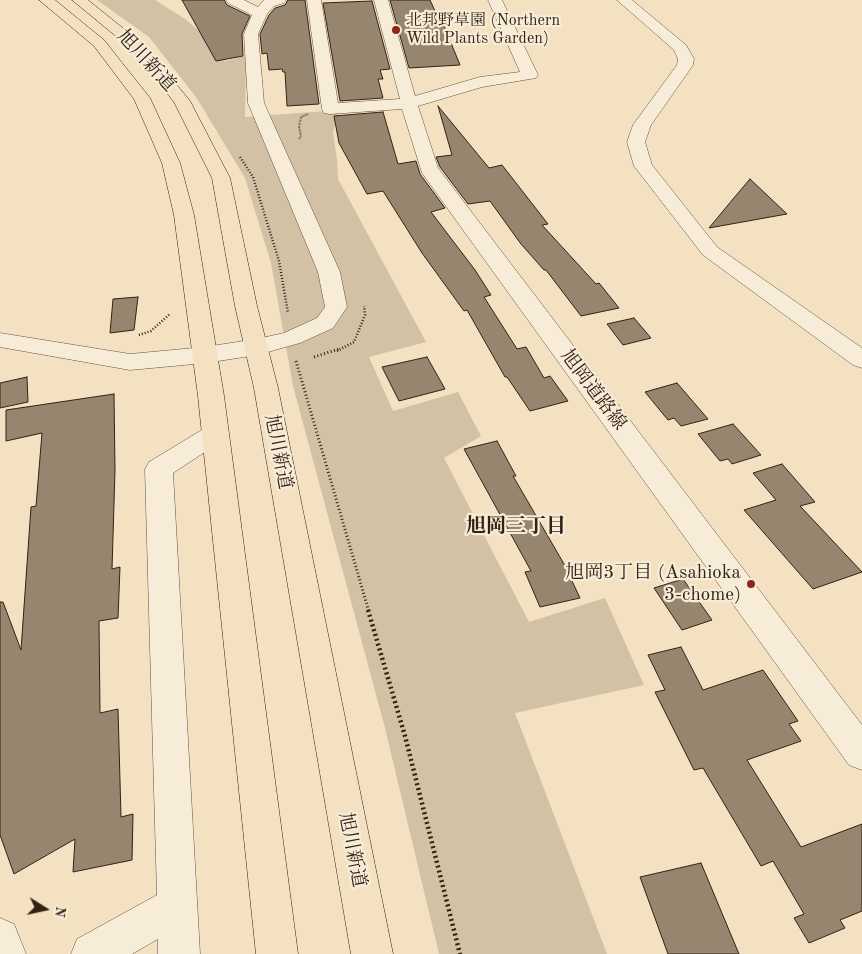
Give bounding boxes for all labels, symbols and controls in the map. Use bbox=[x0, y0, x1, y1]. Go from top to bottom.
place label: 北邦野草園 (Northern Wild Plants Garden) bbox=[406, 11, 560, 49]
marker: 北邦野草園 (Northern Wild Plants Garden) bbox=[390, 24, 402, 36]
street label: 旭川新道 bbox=[112, 25, 180, 97]
street label: 旭岡道路線 bbox=[555, 345, 631, 435]
street label: 旭川新道 bbox=[260, 413, 296, 491]
district label: 旭岡三丁目 bbox=[466, 515, 566, 539]
place label: 旭岡3丁目 (Asahioka 3-chome) bbox=[565, 562, 741, 606]
marker: 旭岡3丁目 (Asahioka 3-chome) bbox=[745, 578, 757, 590]
street label: 旭川新道 bbox=[334, 811, 370, 889]
north arrow bbox=[20, 884, 70, 934]
text: N bbox=[52, 905, 68, 918]

